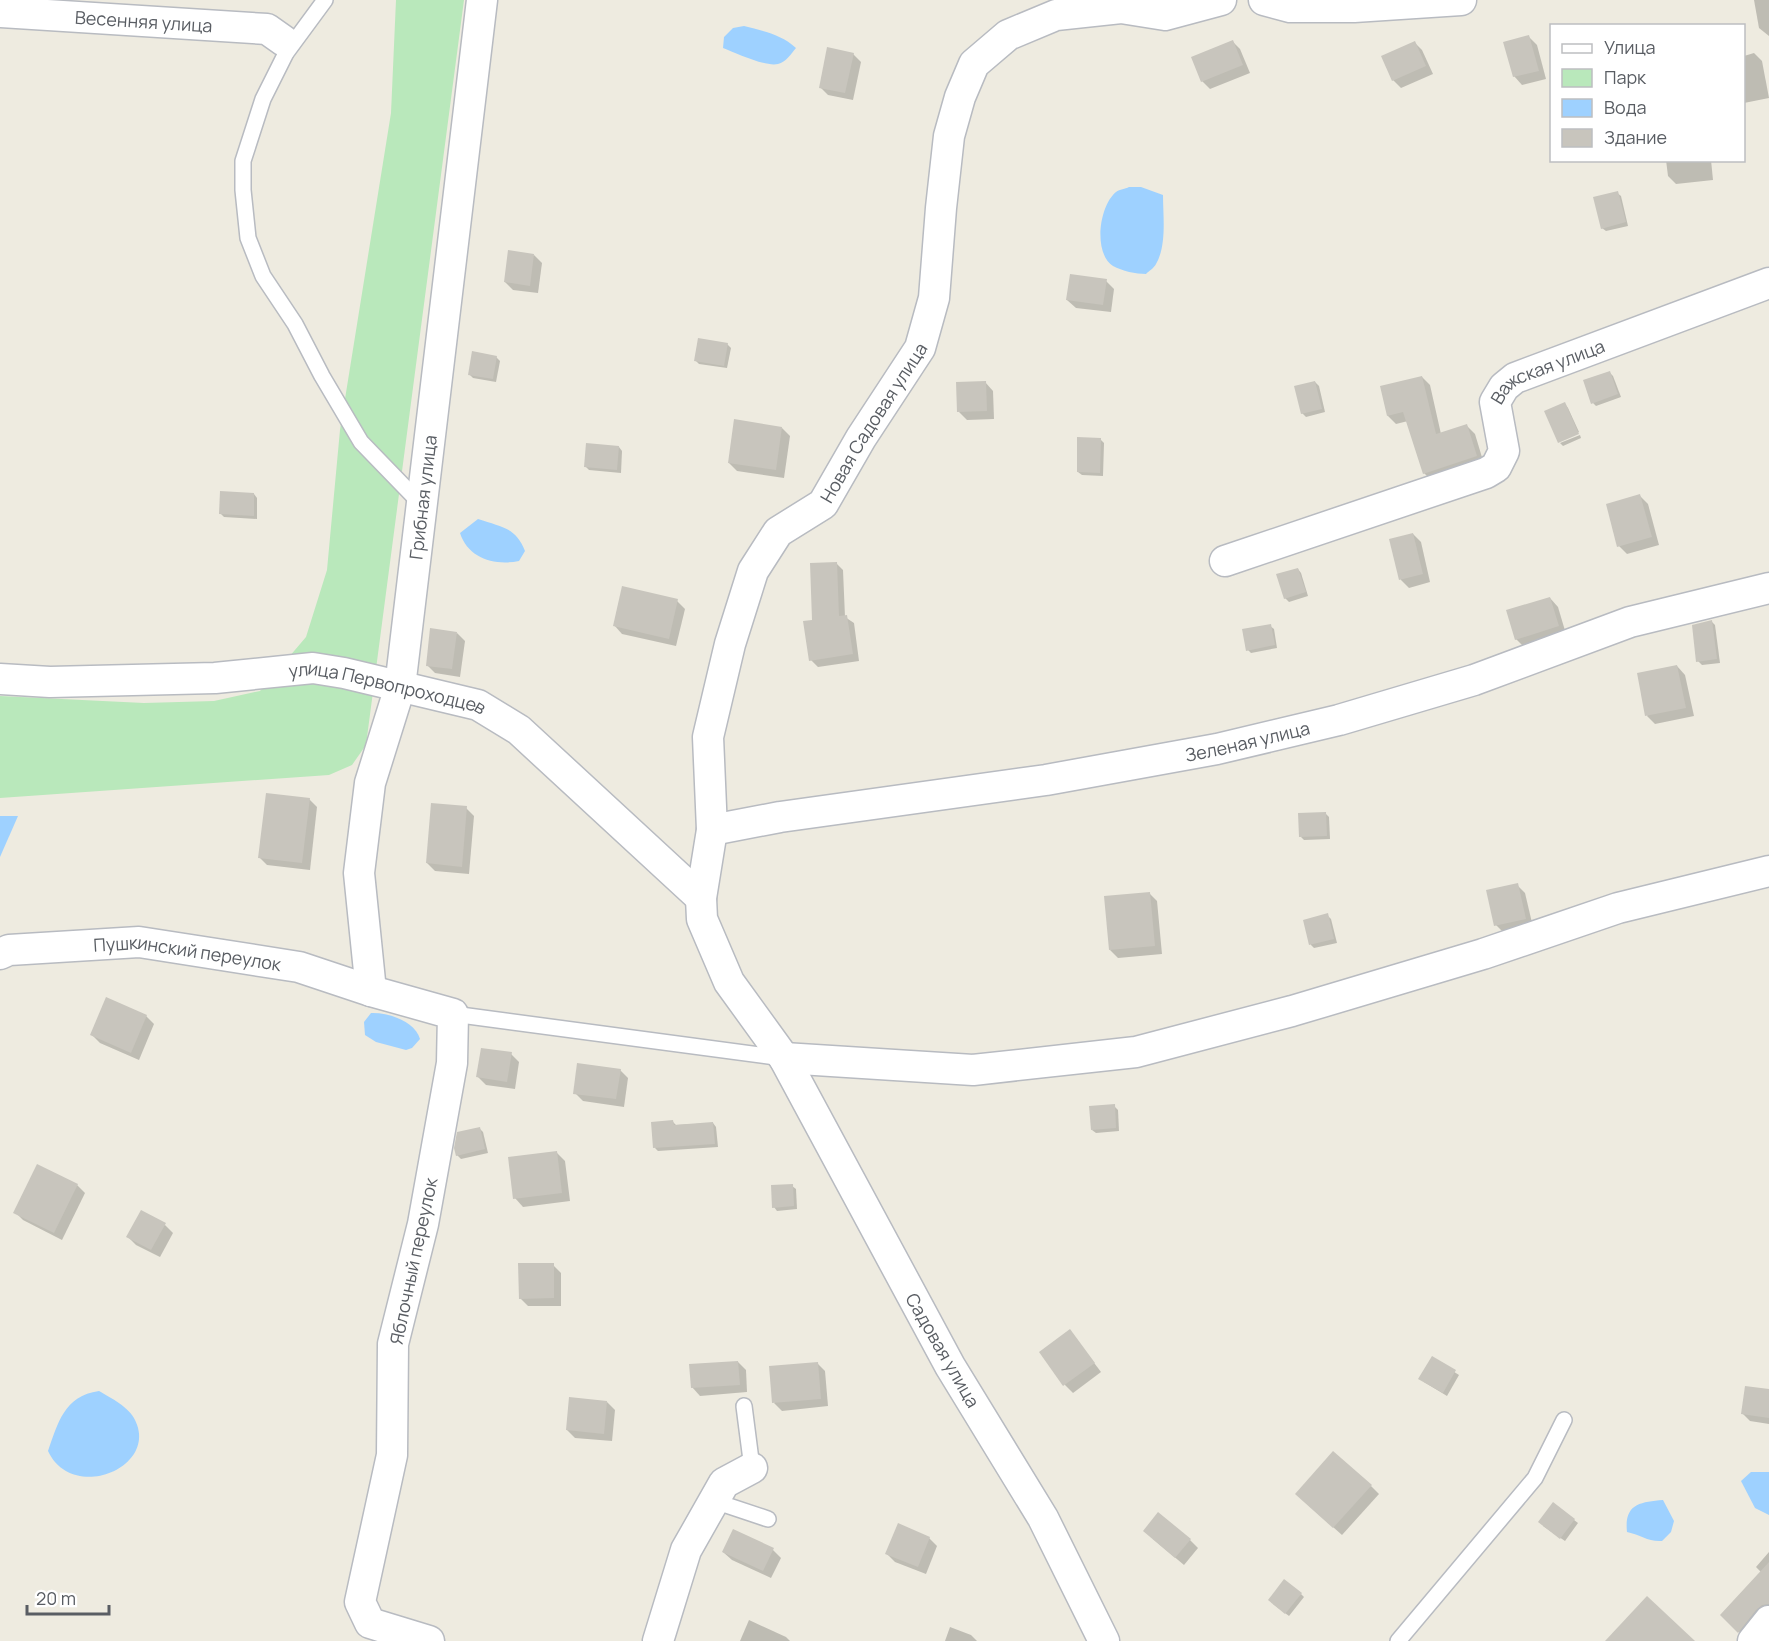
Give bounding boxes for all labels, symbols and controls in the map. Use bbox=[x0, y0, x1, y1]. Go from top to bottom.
street label: Весенняя улица bbox=[74, 5, 213, 38]
legend bbox=[1550, 24, 1745, 162]
text: Улица bbox=[1604, 35, 1656, 59]
text: Парк bbox=[1604, 65, 1647, 89]
text: Вода bbox=[1604, 95, 1646, 119]
text: Здание bbox=[1604, 125, 1667, 149]
street label: Важская улица bbox=[1485, 334, 1608, 408]
street label: Новая Садовая улица bbox=[814, 338, 932, 507]
street label: Грибная улица bbox=[403, 434, 442, 561]
street label: улица Первопроходцев bbox=[287, 655, 491, 720]
street label: Зеленая улица bbox=[1183, 715, 1312, 767]
street label: Пушкинский переулок bbox=[93, 930, 284, 976]
street label: Яблочный переулок bbox=[384, 1174, 443, 1347]
street label: Садовая улица bbox=[901, 1288, 985, 1412]
scale bar bbox=[27, 1578, 110, 1616]
text: 20 m bbox=[36, 1586, 76, 1610]

